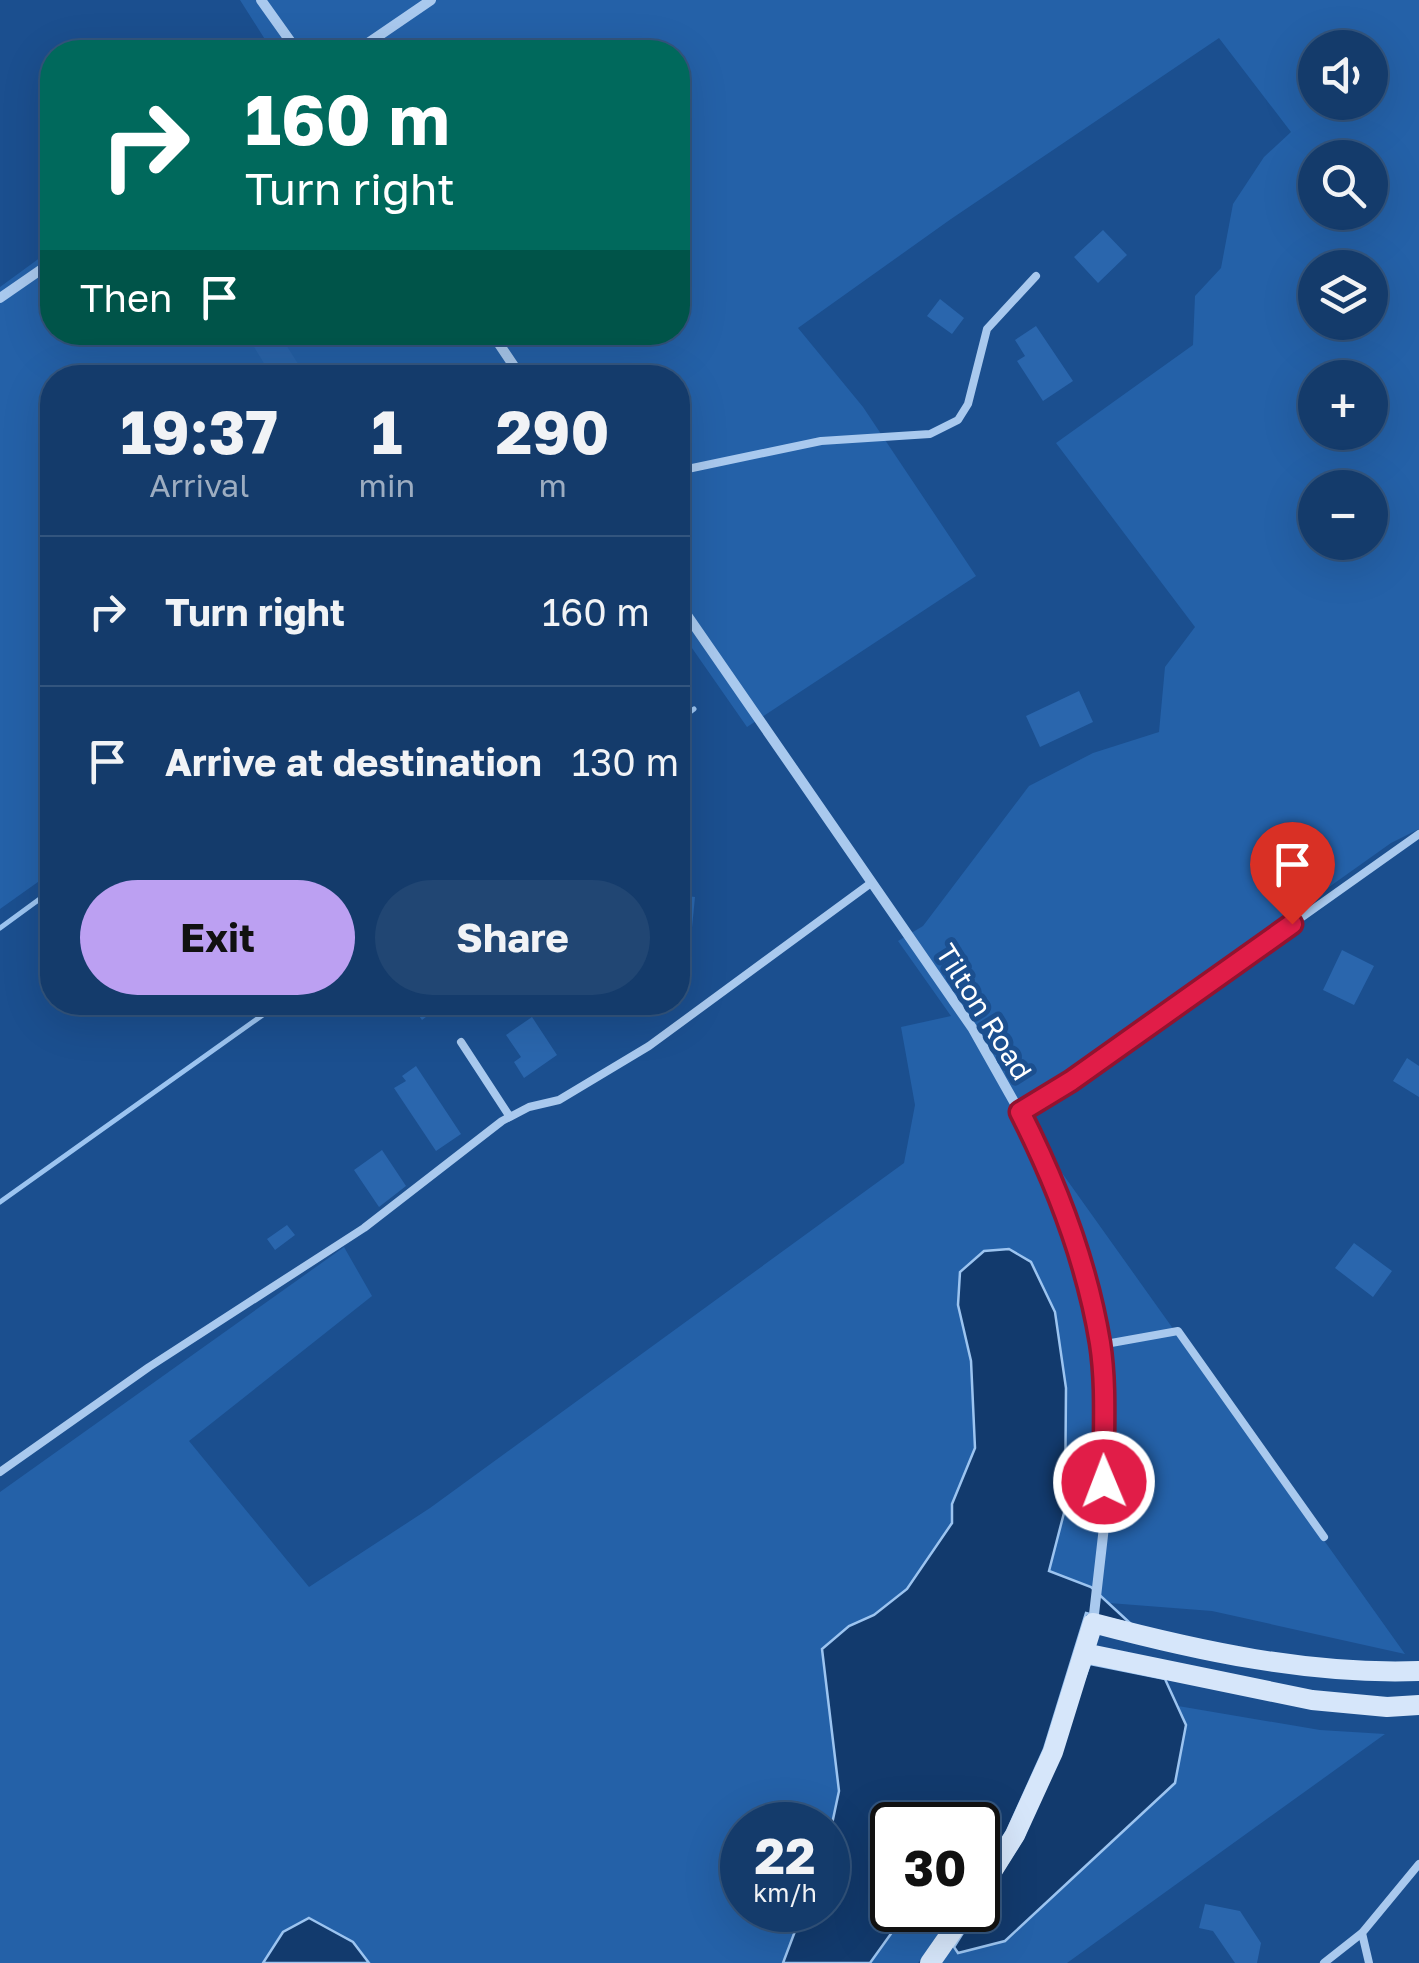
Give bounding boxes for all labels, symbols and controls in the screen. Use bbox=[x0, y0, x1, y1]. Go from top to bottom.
map controls bbox=[1298, 30, 1388, 560]
button: sound bbox=[1298, 30, 1388, 120]
text: 160 m bbox=[245, 76, 450, 160]
icon: right bbox=[80, 80, 210, 210]
button: search bbox=[1298, 140, 1388, 230]
text: Turn right bbox=[245, 161, 455, 215]
button: layers bbox=[1298, 250, 1388, 340]
icon: arrive bbox=[192, 270, 247, 325]
text: Then bbox=[80, 275, 172, 320]
button: + bbox=[1298, 360, 1388, 450]
text: 19:37 bbox=[121, 395, 278, 467]
text: 1 bbox=[371, 395, 402, 467]
text: 290 bbox=[496, 395, 609, 467]
text: Arrival bbox=[149, 466, 249, 504]
text: min bbox=[359, 466, 415, 504]
text: m bbox=[538, 466, 567, 504]
button: − bbox=[1298, 470, 1388, 560]
icon: right bbox=[80, 584, 135, 639]
text: Turn right bbox=[165, 589, 345, 634]
text: 160 m bbox=[542, 589, 650, 634]
icon: arrive bbox=[80, 734, 135, 789]
text: Arrive at destination bbox=[165, 739, 542, 784]
text: 130 m bbox=[572, 739, 679, 784]
pin bbox=[1250, 822, 1335, 925]
icon: arrive bbox=[1265, 837, 1320, 892]
button: Exit bbox=[80, 880, 355, 995]
button: Share bbox=[375, 880, 650, 995]
street label: Tilton Road bbox=[930, 938, 1039, 1086]
position arrow bbox=[1052, 1430, 1156, 1534]
speed limit sign: 30 bbox=[870, 1802, 1000, 1932]
text: 22 bbox=[754, 1825, 815, 1885]
text: km/h bbox=[753, 1877, 817, 1908]

